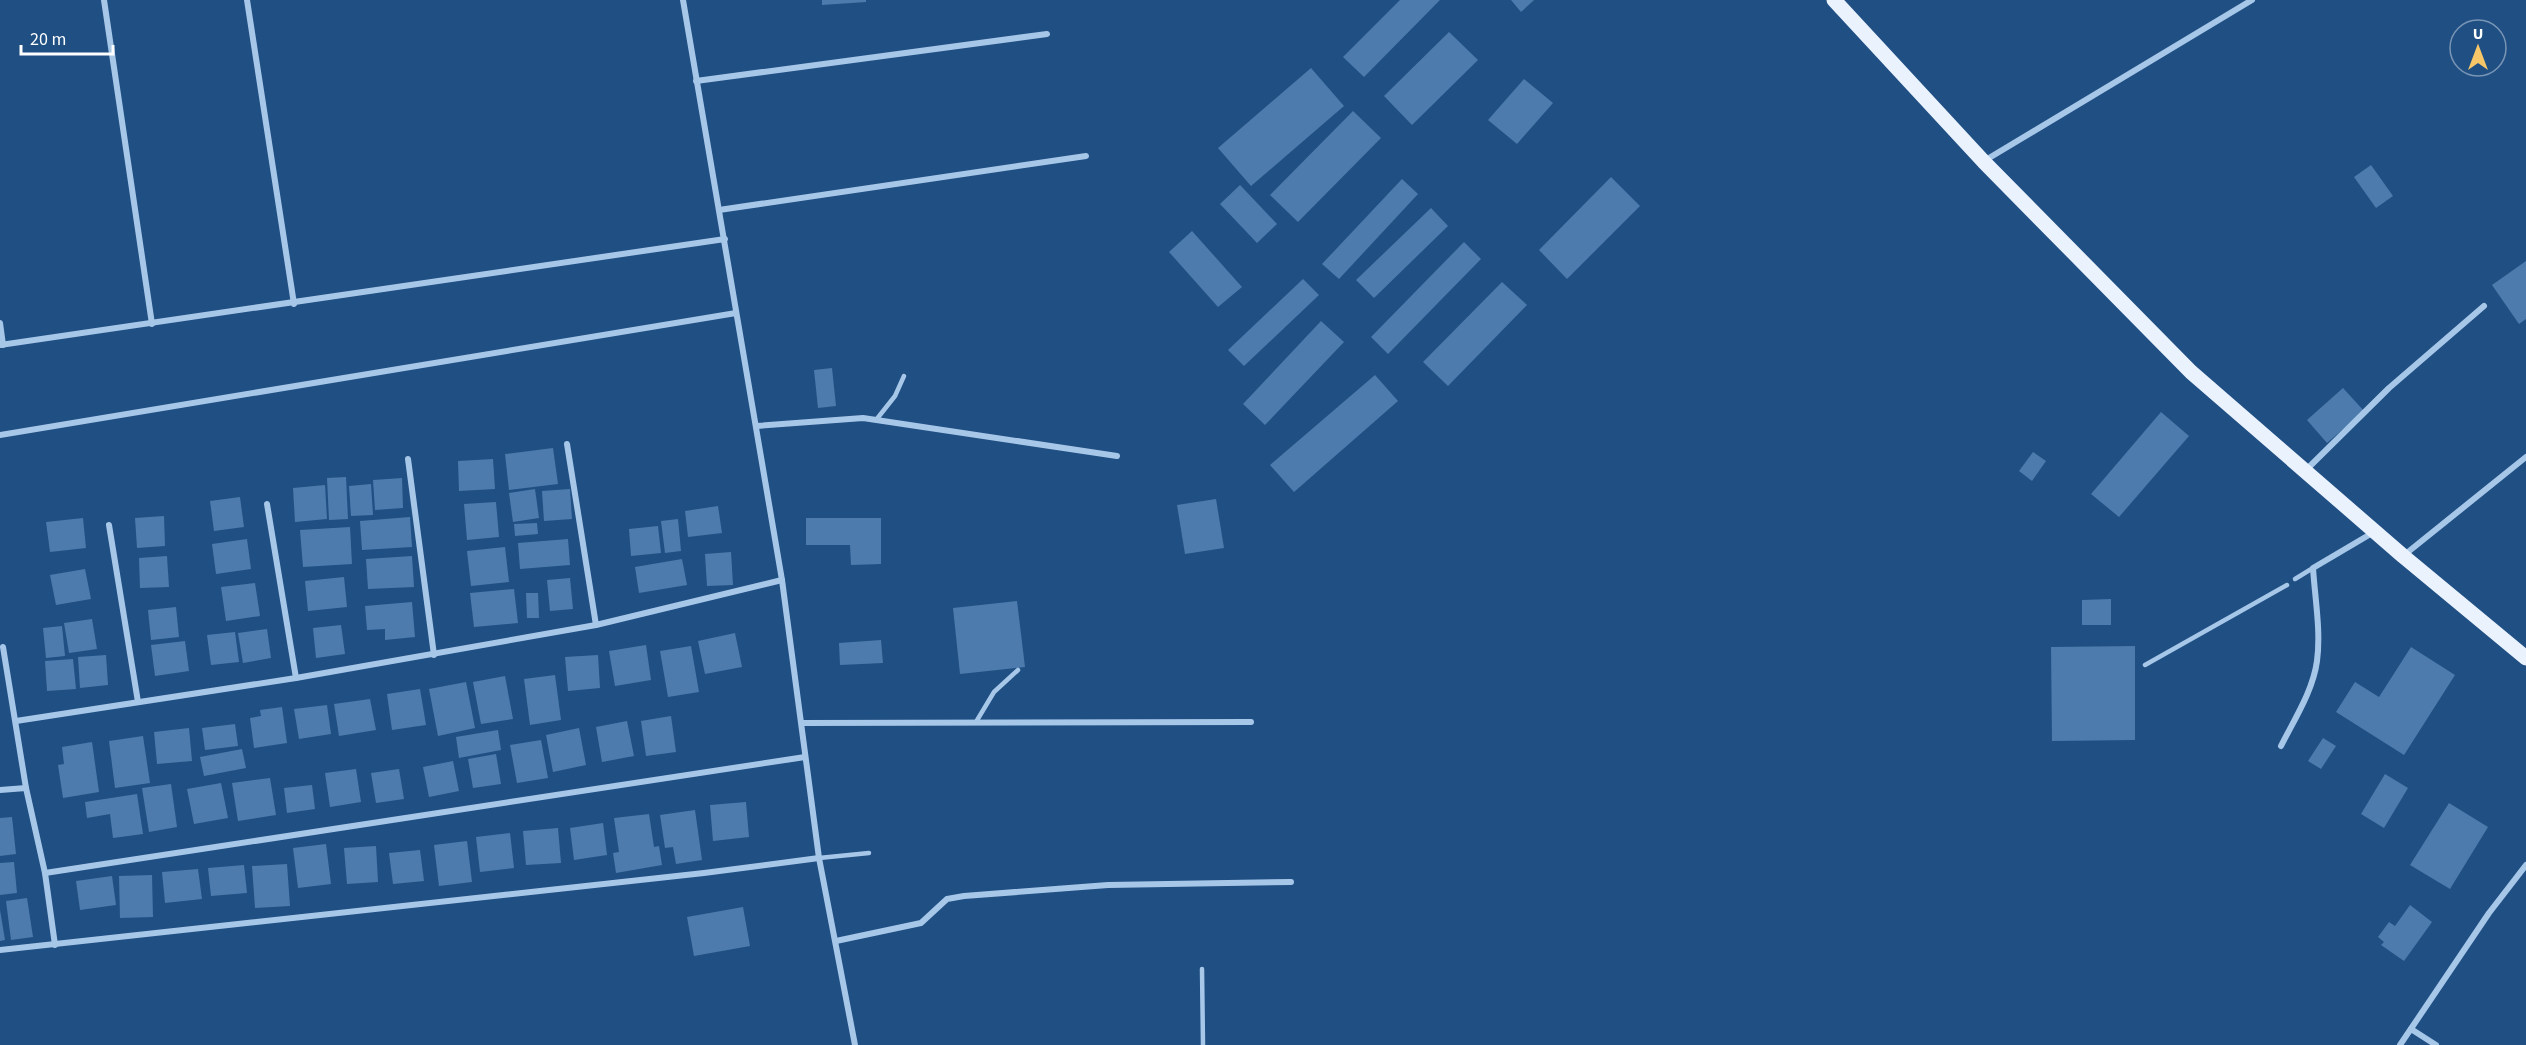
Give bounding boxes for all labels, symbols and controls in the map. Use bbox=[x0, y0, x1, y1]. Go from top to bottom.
scale bar bbox=[21, 18, 112, 56]
north arrow bbox=[2448, 18, 2508, 78]
text: U bbox=[2473, 23, 2483, 45]
text: 20 m bbox=[30, 27, 66, 52]

